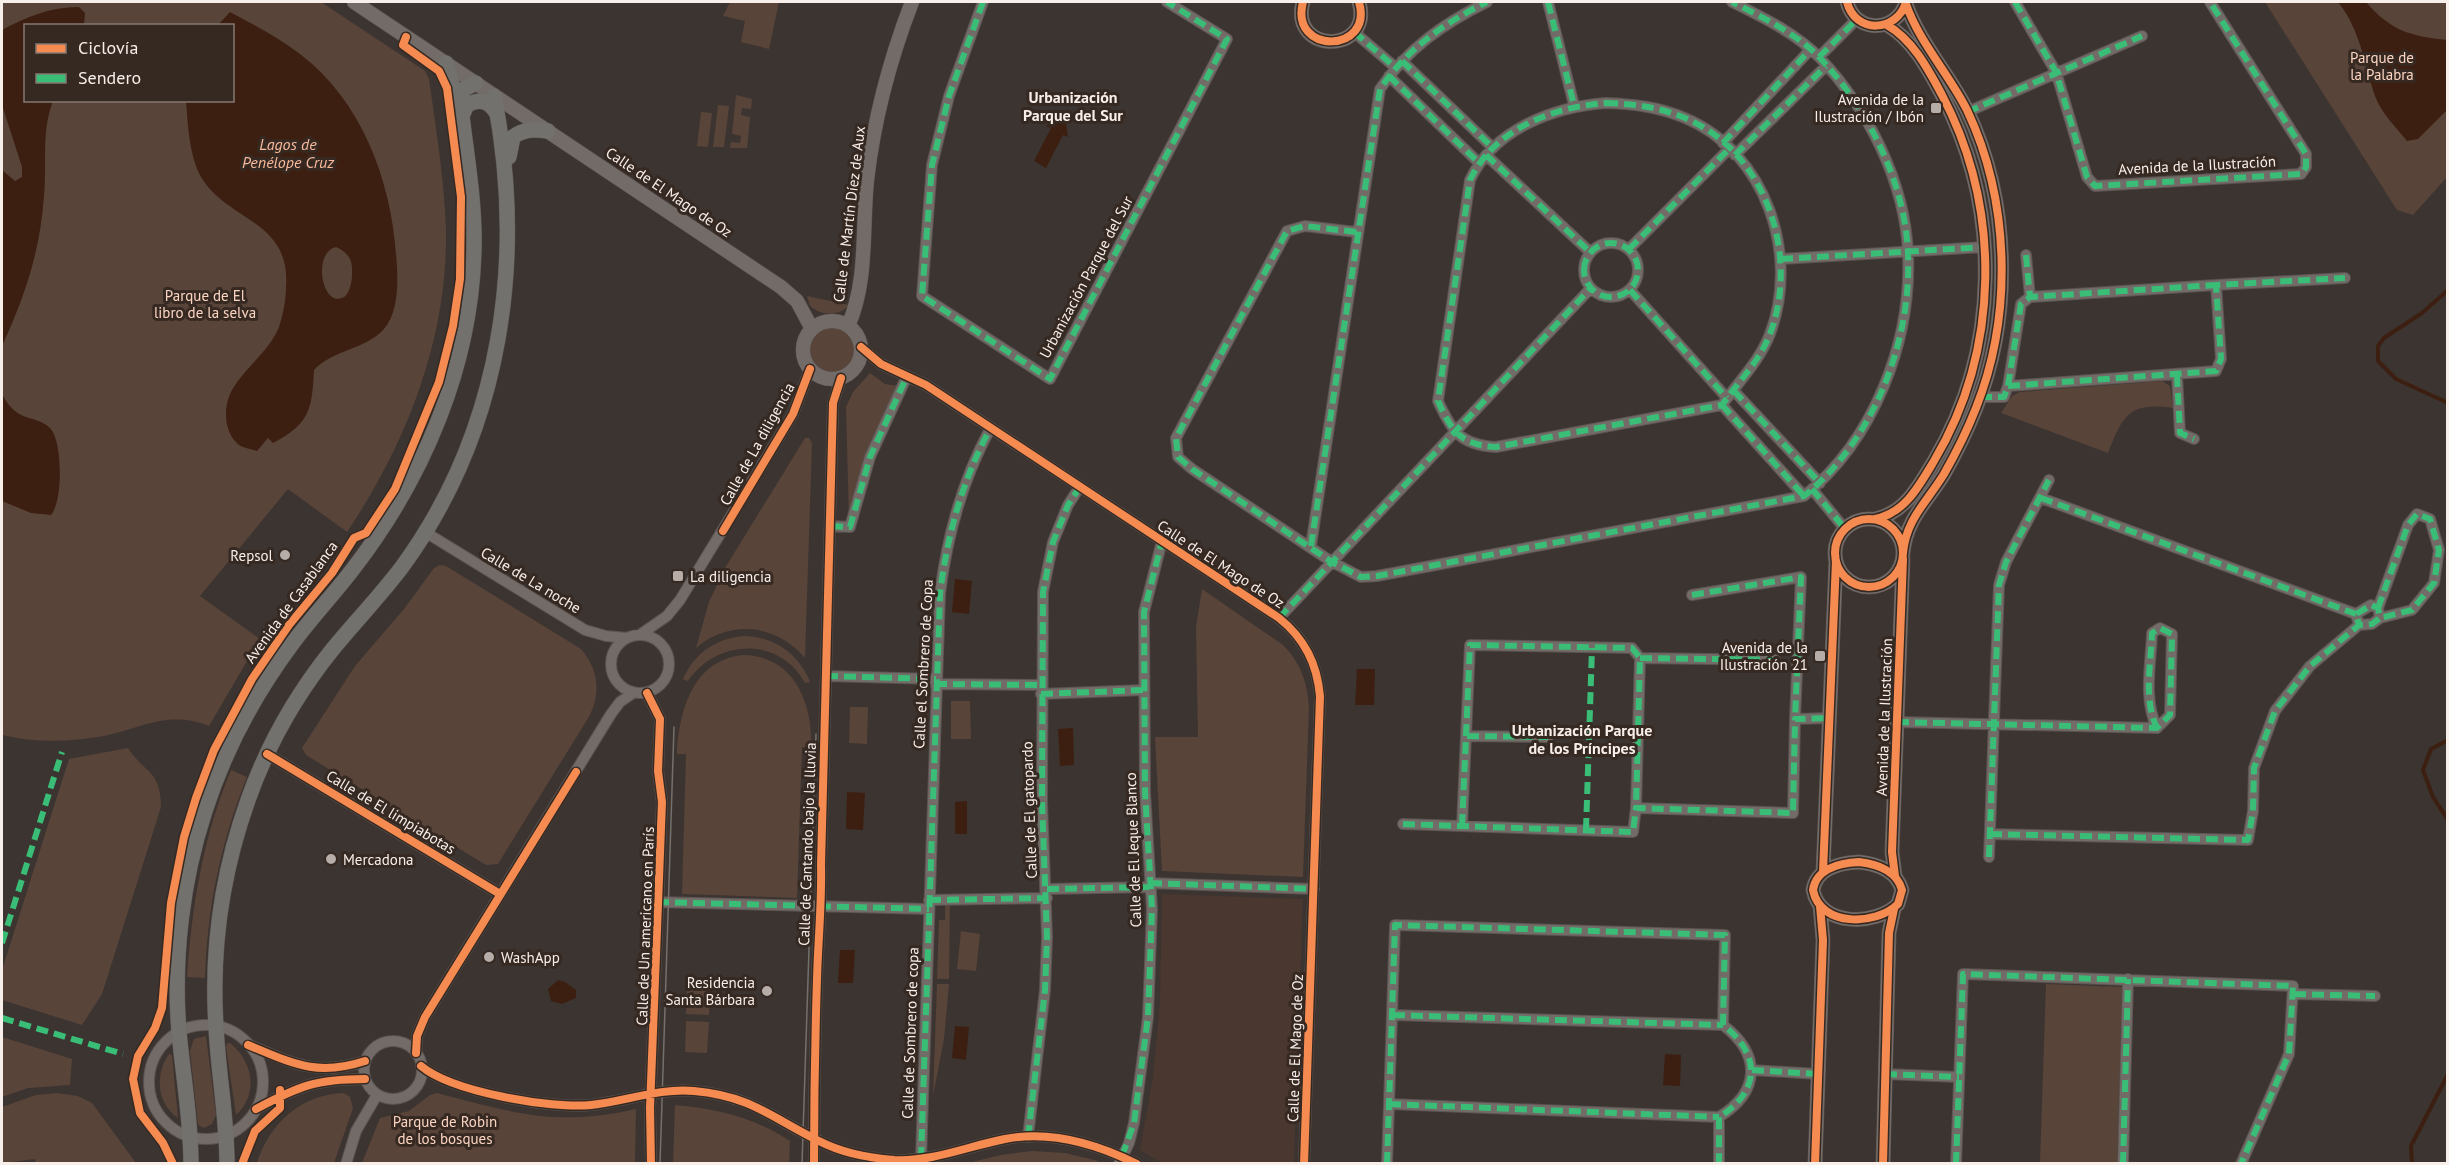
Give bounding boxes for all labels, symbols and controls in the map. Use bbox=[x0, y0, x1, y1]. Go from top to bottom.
legend bbox=[24, 24, 234, 102]
text: Ciclovía bbox=[78, 36, 138, 59]
park label: Parque de la Palabra bbox=[2350, 48, 2414, 84]
text: Sendero bbox=[78, 66, 141, 89]
district label: Urbanización Parque del Sur bbox=[1023, 87, 1123, 125]
place label: Avenida de la Ilustración / Ibón bbox=[1814, 90, 1924, 126]
marker: Avenida de la Ilustración / Ibón bbox=[1929, 101, 1943, 115]
street label: Calle de Martín Díez de Aux bbox=[829, 125, 869, 303]
water label: Lagos de Penélope Cruz bbox=[242, 134, 335, 172]
street label: Calle de El Mago de Oz bbox=[602, 143, 736, 241]
street label: Avenida de la Ilustración bbox=[2118, 151, 2276, 179]
street label: Urbanización Parque del Sur bbox=[1035, 193, 1137, 361]
park label: Parque de El libro de la selva bbox=[154, 286, 256, 322]
street label: Calle de La diligencia bbox=[715, 379, 799, 509]
street label: Calle de El Mago de Oz bbox=[1154, 516, 1288, 612]
street label: Avenida de Casablanca bbox=[240, 537, 342, 667]
street label: Calle de La noche bbox=[477, 543, 585, 617]
place label: Repsol bbox=[230, 546, 274, 565]
marker: Repsol bbox=[278, 548, 292, 562]
place label: La diligencia bbox=[690, 567, 772, 586]
marker: La diligencia bbox=[671, 569, 685, 583]
street label: Calle el Sombrero de Copa bbox=[909, 579, 937, 749]
place label: Avenida de la Ilustración 21 bbox=[1720, 638, 1808, 674]
street label: Avenida de la Ilustración bbox=[1872, 638, 1896, 796]
marker: Avenida de la Ilustración 21 bbox=[1813, 649, 1827, 663]
district label: Urbanización Parque de los Príncipes bbox=[1512, 720, 1652, 758]
street label: Calle de El gatopardo bbox=[1017, 741, 1041, 879]
street label: Calle de Cantando bajo la lluvia bbox=[794, 742, 820, 946]
street label: Calle de El limpiabotas bbox=[323, 766, 459, 858]
street label: Calle de El Jeque Blanco bbox=[1121, 772, 1145, 928]
street label: Calle de Un americano en París bbox=[632, 826, 658, 1026]
place label: Mercadona bbox=[343, 850, 414, 869]
marker: Mercadona bbox=[324, 852, 338, 866]
street label: Calle de Sombrero de copa bbox=[898, 947, 922, 1119]
place label: WashApp bbox=[501, 948, 560, 967]
marker: WashApp bbox=[482, 950, 496, 964]
place label: Residencia Santa Bárbara bbox=[665, 973, 755, 1009]
street label: Calle de El Mago de Oz bbox=[1283, 974, 1307, 1122]
marker: Residencia Santa Bárbara bbox=[760, 984, 774, 998]
park label: Parque de Robin de los bosques bbox=[393, 1112, 497, 1148]

